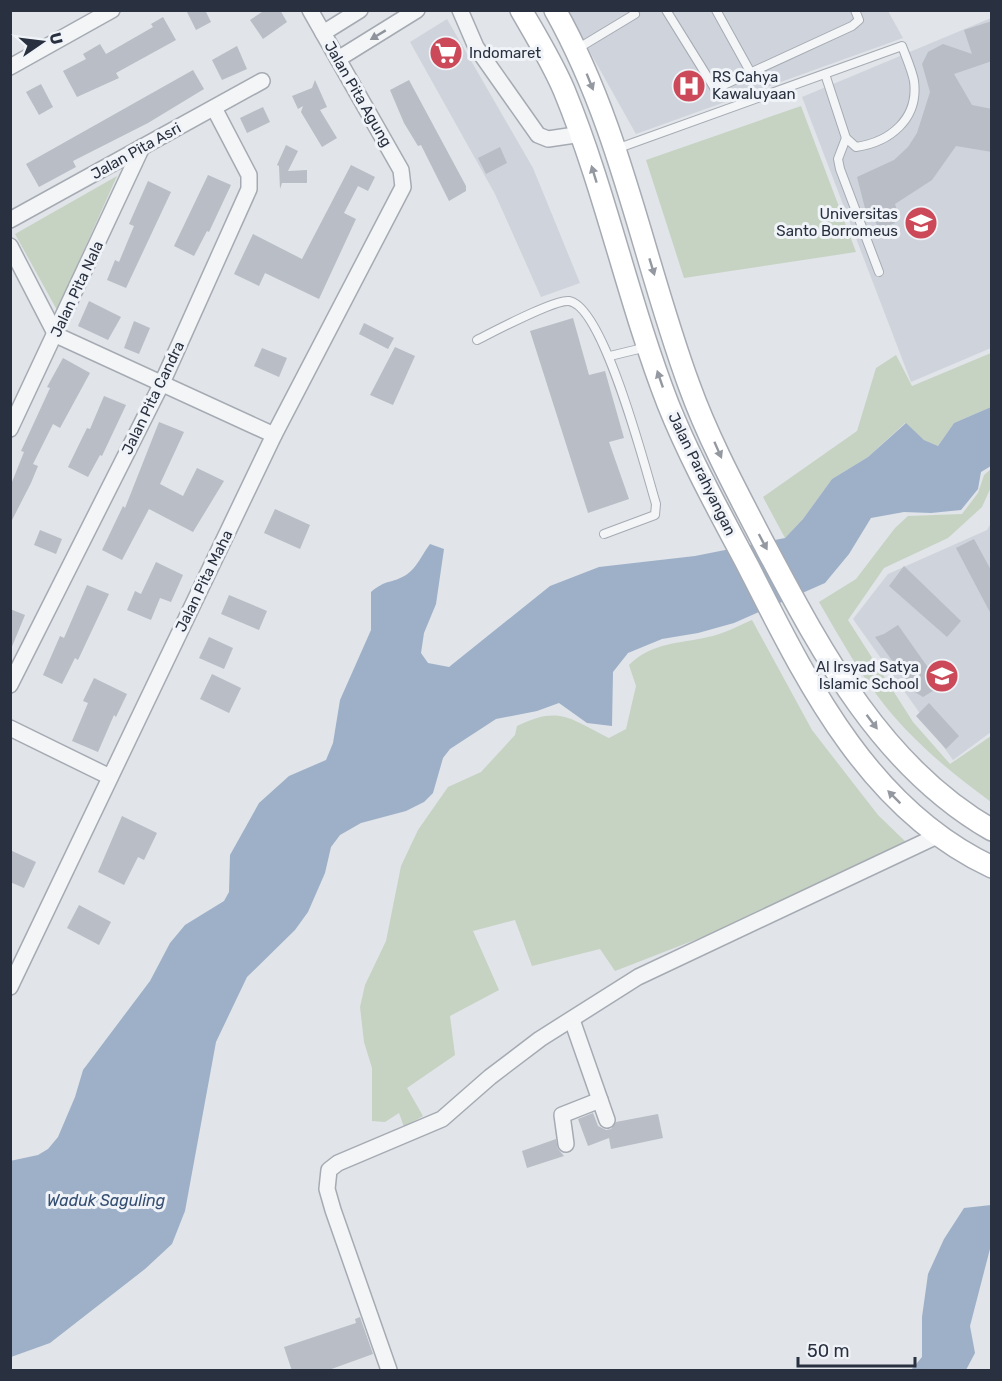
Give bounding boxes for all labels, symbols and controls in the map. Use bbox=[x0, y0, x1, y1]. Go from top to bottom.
north arrow bbox=[12, 12, 72, 72]
one-way arrow bbox=[369, 29, 386, 40]
text: U bbox=[45, 31, 67, 46]
supermarket icon: Indomaret bbox=[428, 35, 464, 71]
street label: Jalan Pita Agung bbox=[320, 38, 396, 150]
place label: Indomaret bbox=[469, 44, 541, 62]
hospital icon: RS Cahya Kawaluyaan bbox=[671, 68, 707, 104]
place label: RS Cahya Kawaluyaan bbox=[712, 68, 796, 103]
one-way arrow bbox=[585, 73, 595, 91]
street label: Jalan Pita Asri bbox=[88, 119, 184, 183]
one-way arrow bbox=[589, 165, 598, 183]
place label: Universitas Santo Borromeus bbox=[776, 205, 898, 240]
school or university icon: Universitas Santo Borromeus bbox=[903, 205, 939, 241]
street label: Jalan Pita Nala bbox=[47, 238, 107, 340]
one-way arrow bbox=[648, 258, 657, 276]
street label: Jalan Pita Candra bbox=[118, 338, 188, 458]
one-way arrow bbox=[655, 370, 664, 388]
street label: Jalan Parahyangan bbox=[664, 410, 740, 538]
one-way arrow bbox=[713, 441, 723, 459]
street label: Jalan Pita Maha bbox=[172, 527, 236, 635]
one-way arrow bbox=[758, 533, 768, 551]
place label: Al Irsyad Satya Islamic School bbox=[816, 658, 919, 693]
school or university icon: Al Irsyad Satya Islamic School bbox=[924, 658, 960, 694]
one-way arrow bbox=[866, 714, 878, 730]
one-way arrow bbox=[887, 790, 901, 804]
water label: Waduk Saguling bbox=[47, 1191, 166, 1210]
scale bar bbox=[798, 1330, 915, 1368]
text: 50 m bbox=[807, 1340, 850, 1362]

